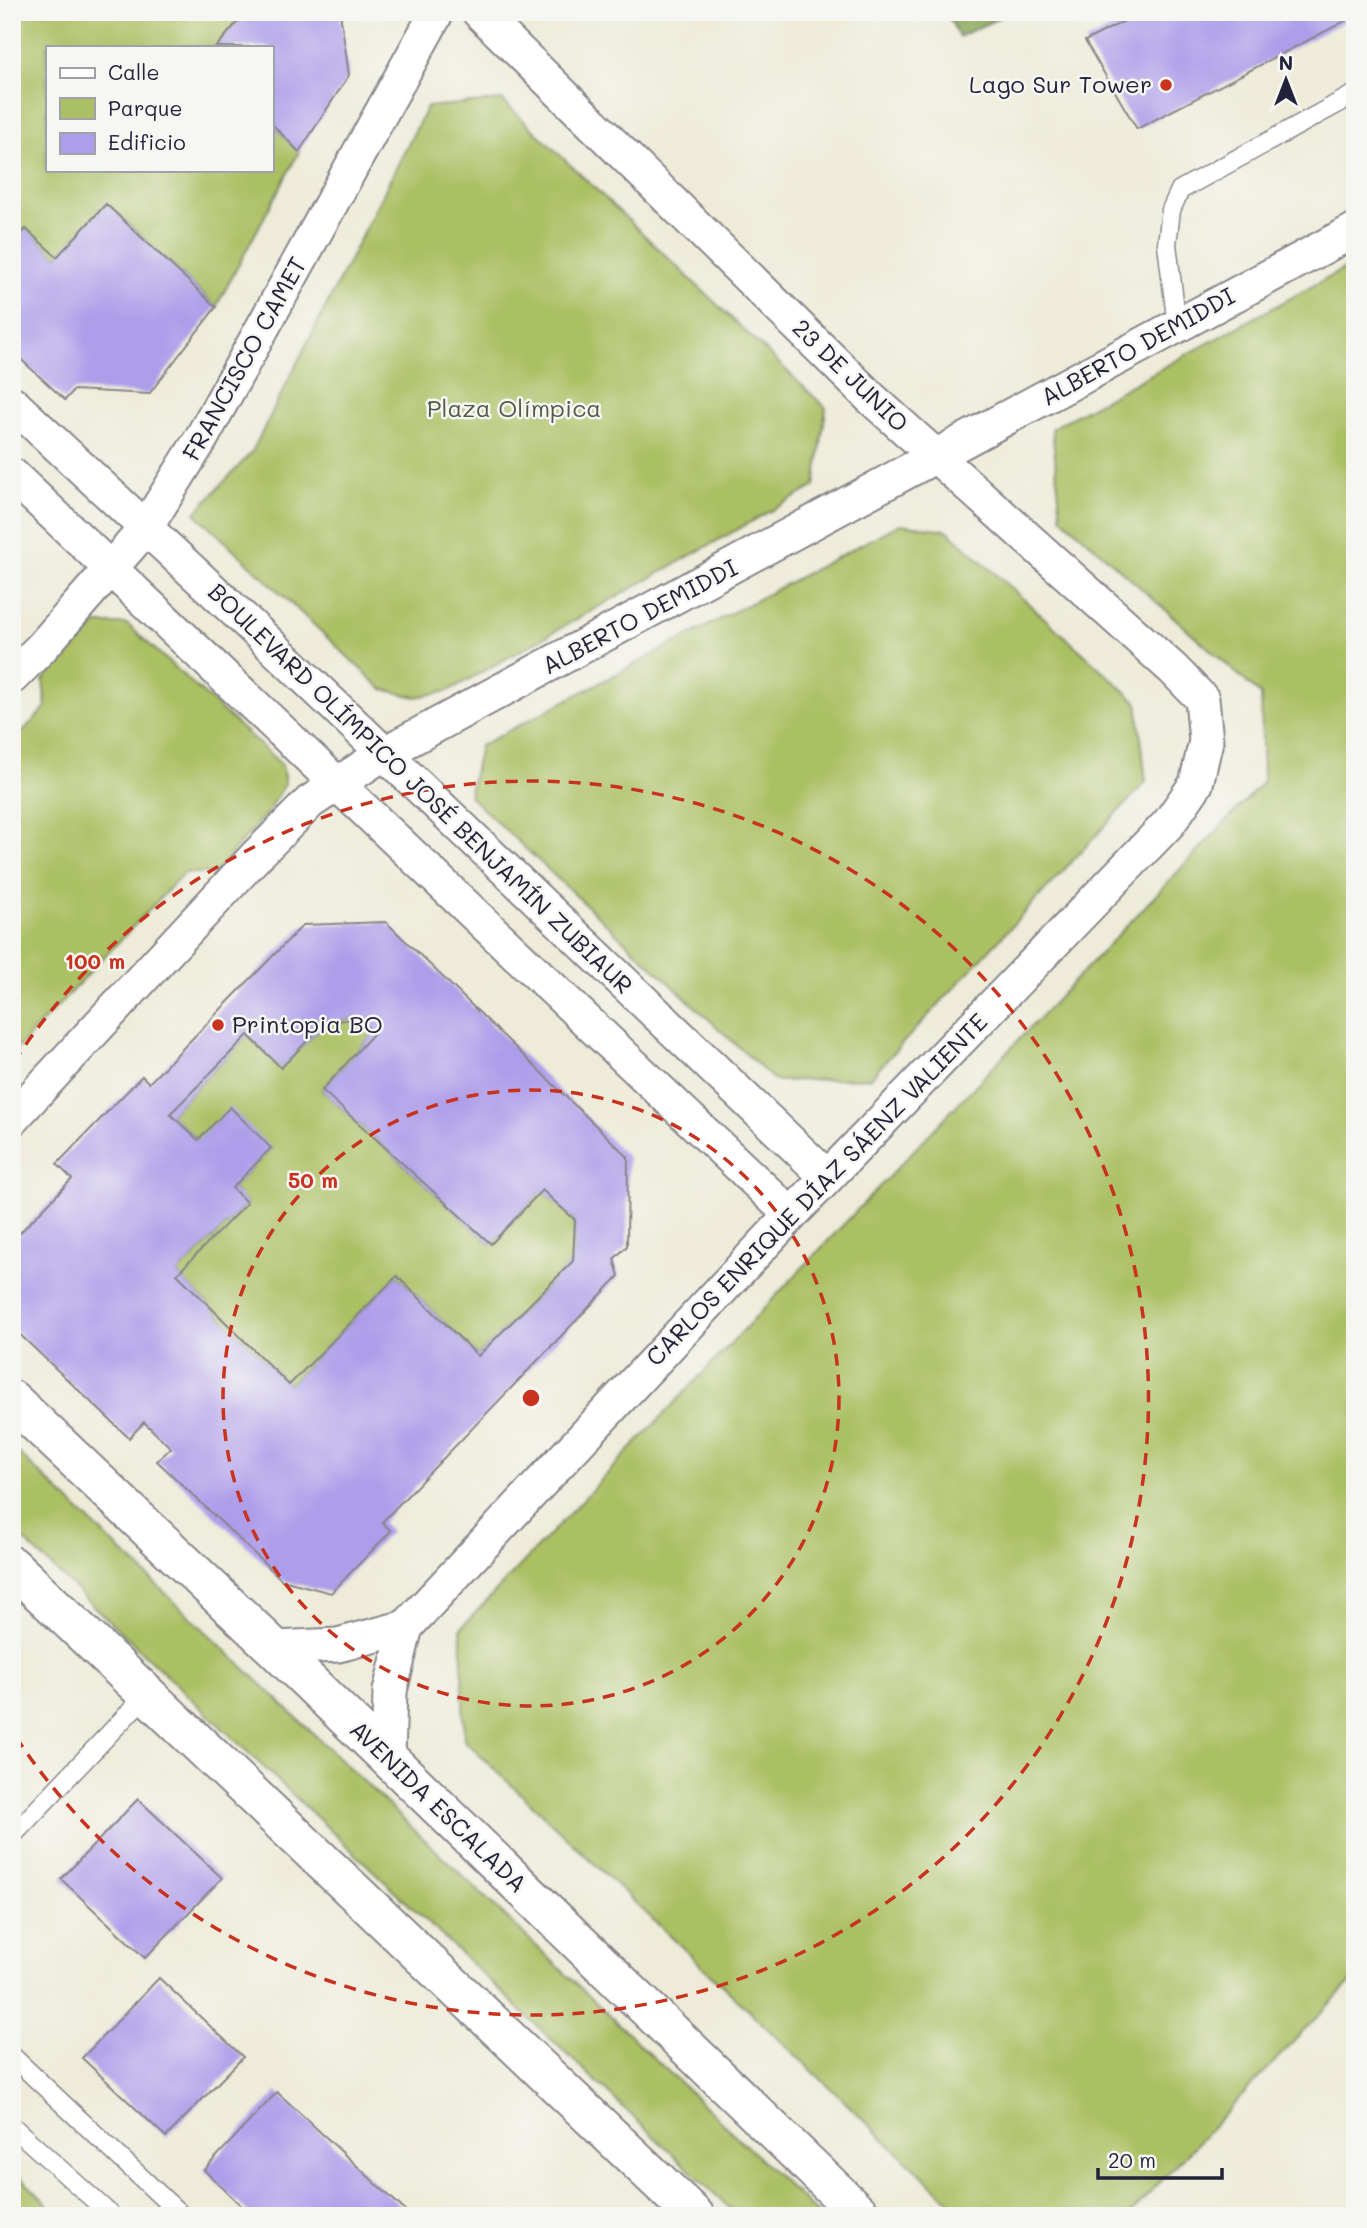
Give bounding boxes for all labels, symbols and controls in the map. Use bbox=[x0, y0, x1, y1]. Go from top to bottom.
legend bbox=[46, 46, 273, 172]
north arrow bbox=[1252, 46, 1322, 116]
text: N bbox=[1279, 50, 1293, 75]
text: Calle bbox=[108, 58, 160, 85]
place label: Lago Sur Tower bbox=[969, 68, 1152, 99]
marker: Lago Sur Tower bbox=[1158, 77, 1174, 93]
text: Parque bbox=[108, 94, 182, 121]
text: Edificio bbox=[108, 128, 186, 155]
street label: FRANCISCO CAMET bbox=[175, 251, 313, 466]
street label: ALBERTO DEMIDDI bbox=[1035, 280, 1240, 412]
street label: 23 DE JUNIO bbox=[787, 312, 916, 438]
park label: Plaza Olímpica bbox=[427, 392, 601, 423]
street label: ALBERTO DEMIDDI bbox=[536, 551, 742, 680]
street label: BOULEVARD OLÍMPICO JOSÉ BENJAMÍN ZUBIAUR bbox=[202, 576, 640, 1000]
text: 100 m bbox=[65, 947, 125, 974]
street label: CARLOS ENRIQUE DÍAZ SÁENZ VALIENTE bbox=[639, 1006, 993, 1372]
place label: Printopia BO bbox=[232, 1008, 383, 1039]
marker: Printopia BO bbox=[210, 1017, 226, 1033]
text: 50 m bbox=[288, 1166, 338, 1193]
centre of rings bbox=[519, 1386, 543, 1410]
street label: AVENIDA ESCALADA bbox=[344, 1713, 534, 1899]
scale bar bbox=[1098, 2137, 1222, 2181]
text: 20 m bbox=[1108, 2146, 1156, 2173]

